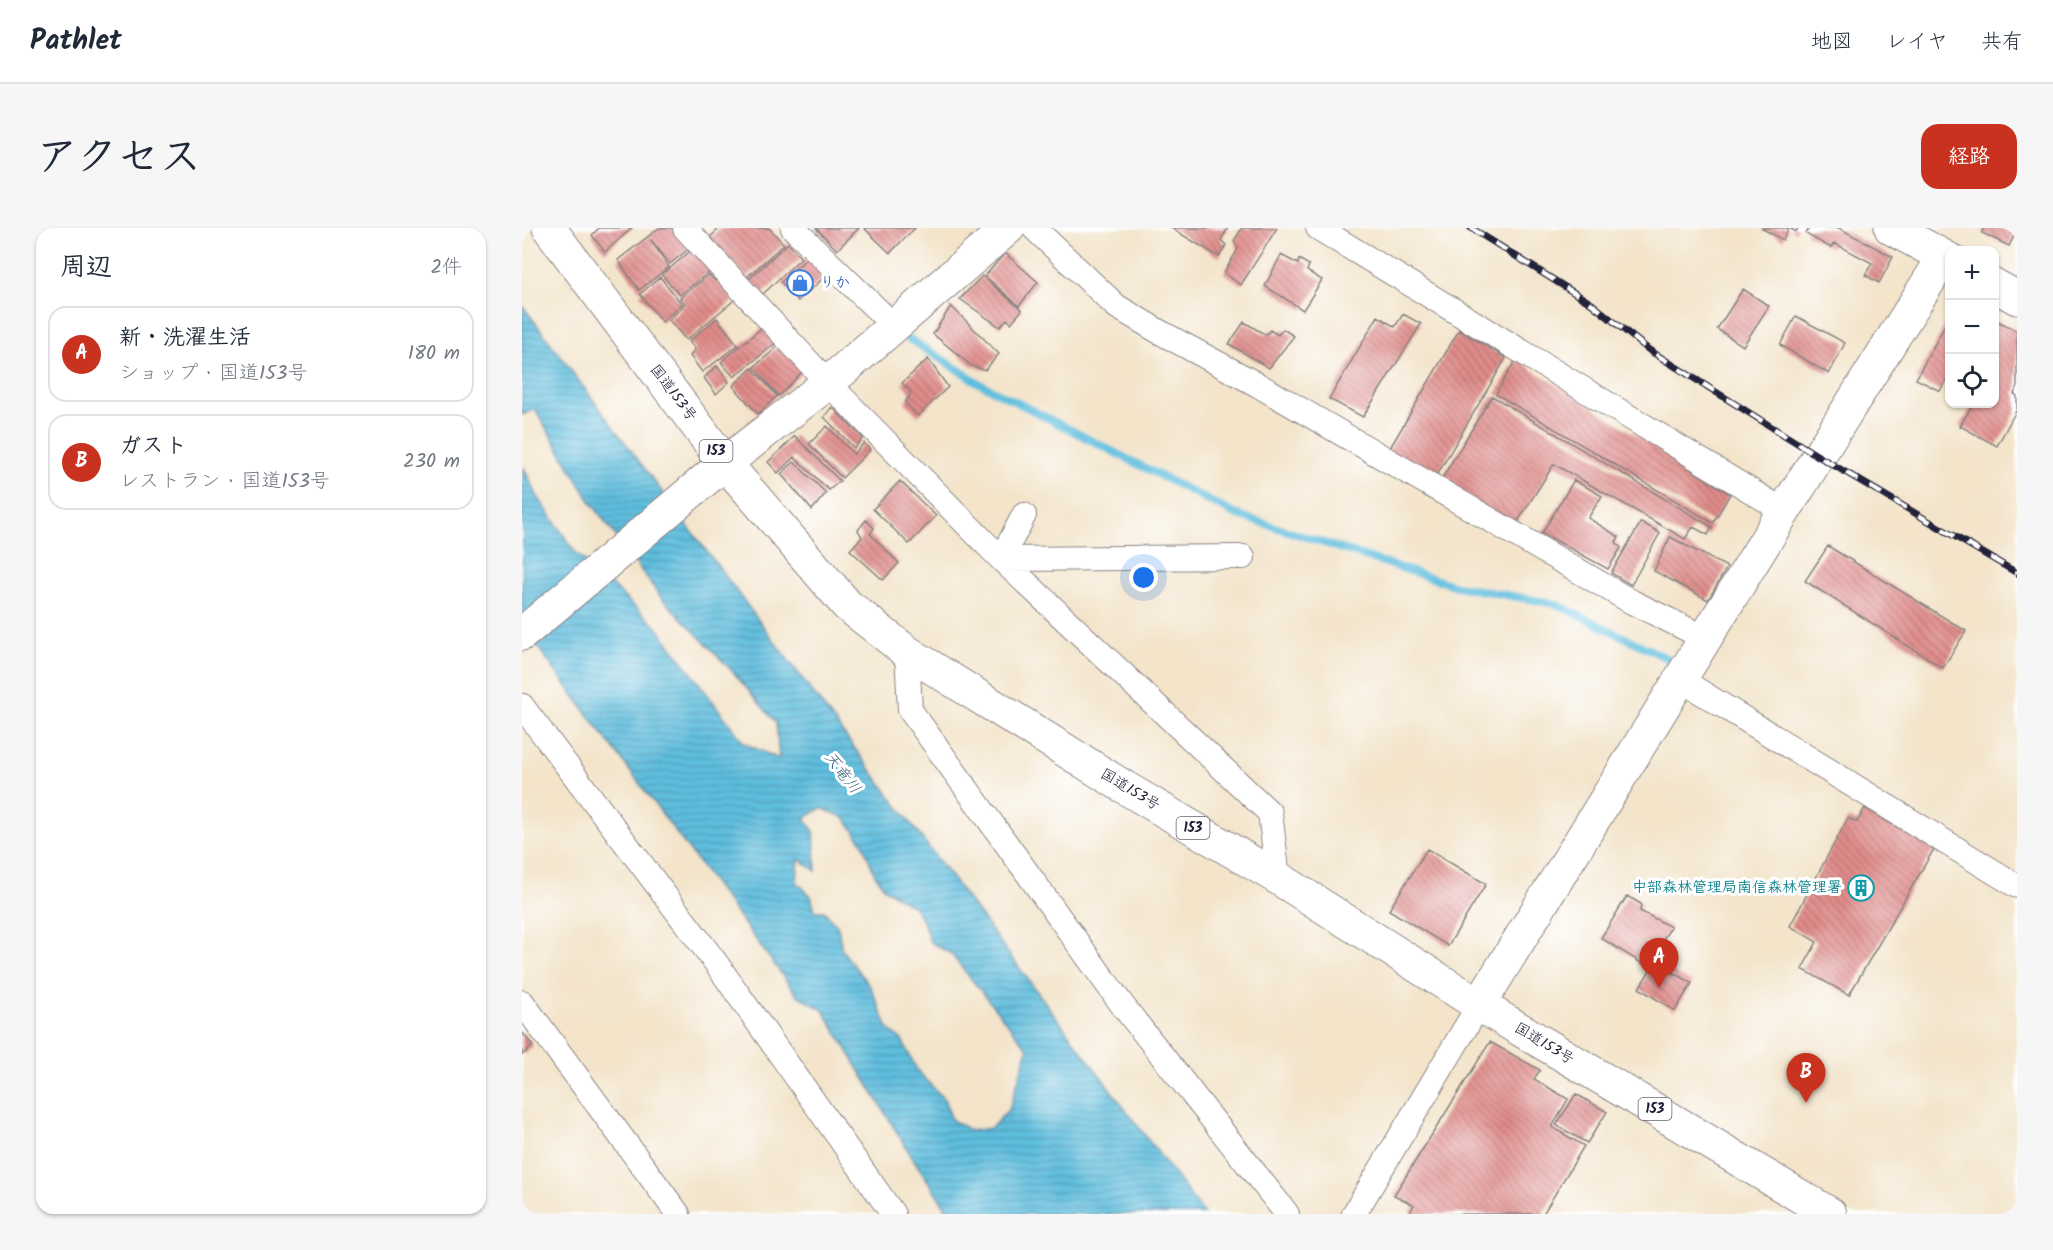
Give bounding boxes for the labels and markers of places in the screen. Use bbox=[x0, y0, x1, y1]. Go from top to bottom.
shop icon: りか bbox=[785, 268, 815, 298]
place label: りか bbox=[820, 271, 850, 295]
building icon: 中部森林管理局南信森林管理署 bbox=[1846, 873, 1876, 903]
place label: 中部森林管理局南信森林管理署 bbox=[1632, 876, 1842, 900]
pin: A bbox=[1640, 938, 1678, 988]
pin: B bbox=[1786, 1054, 1826, 1103]

